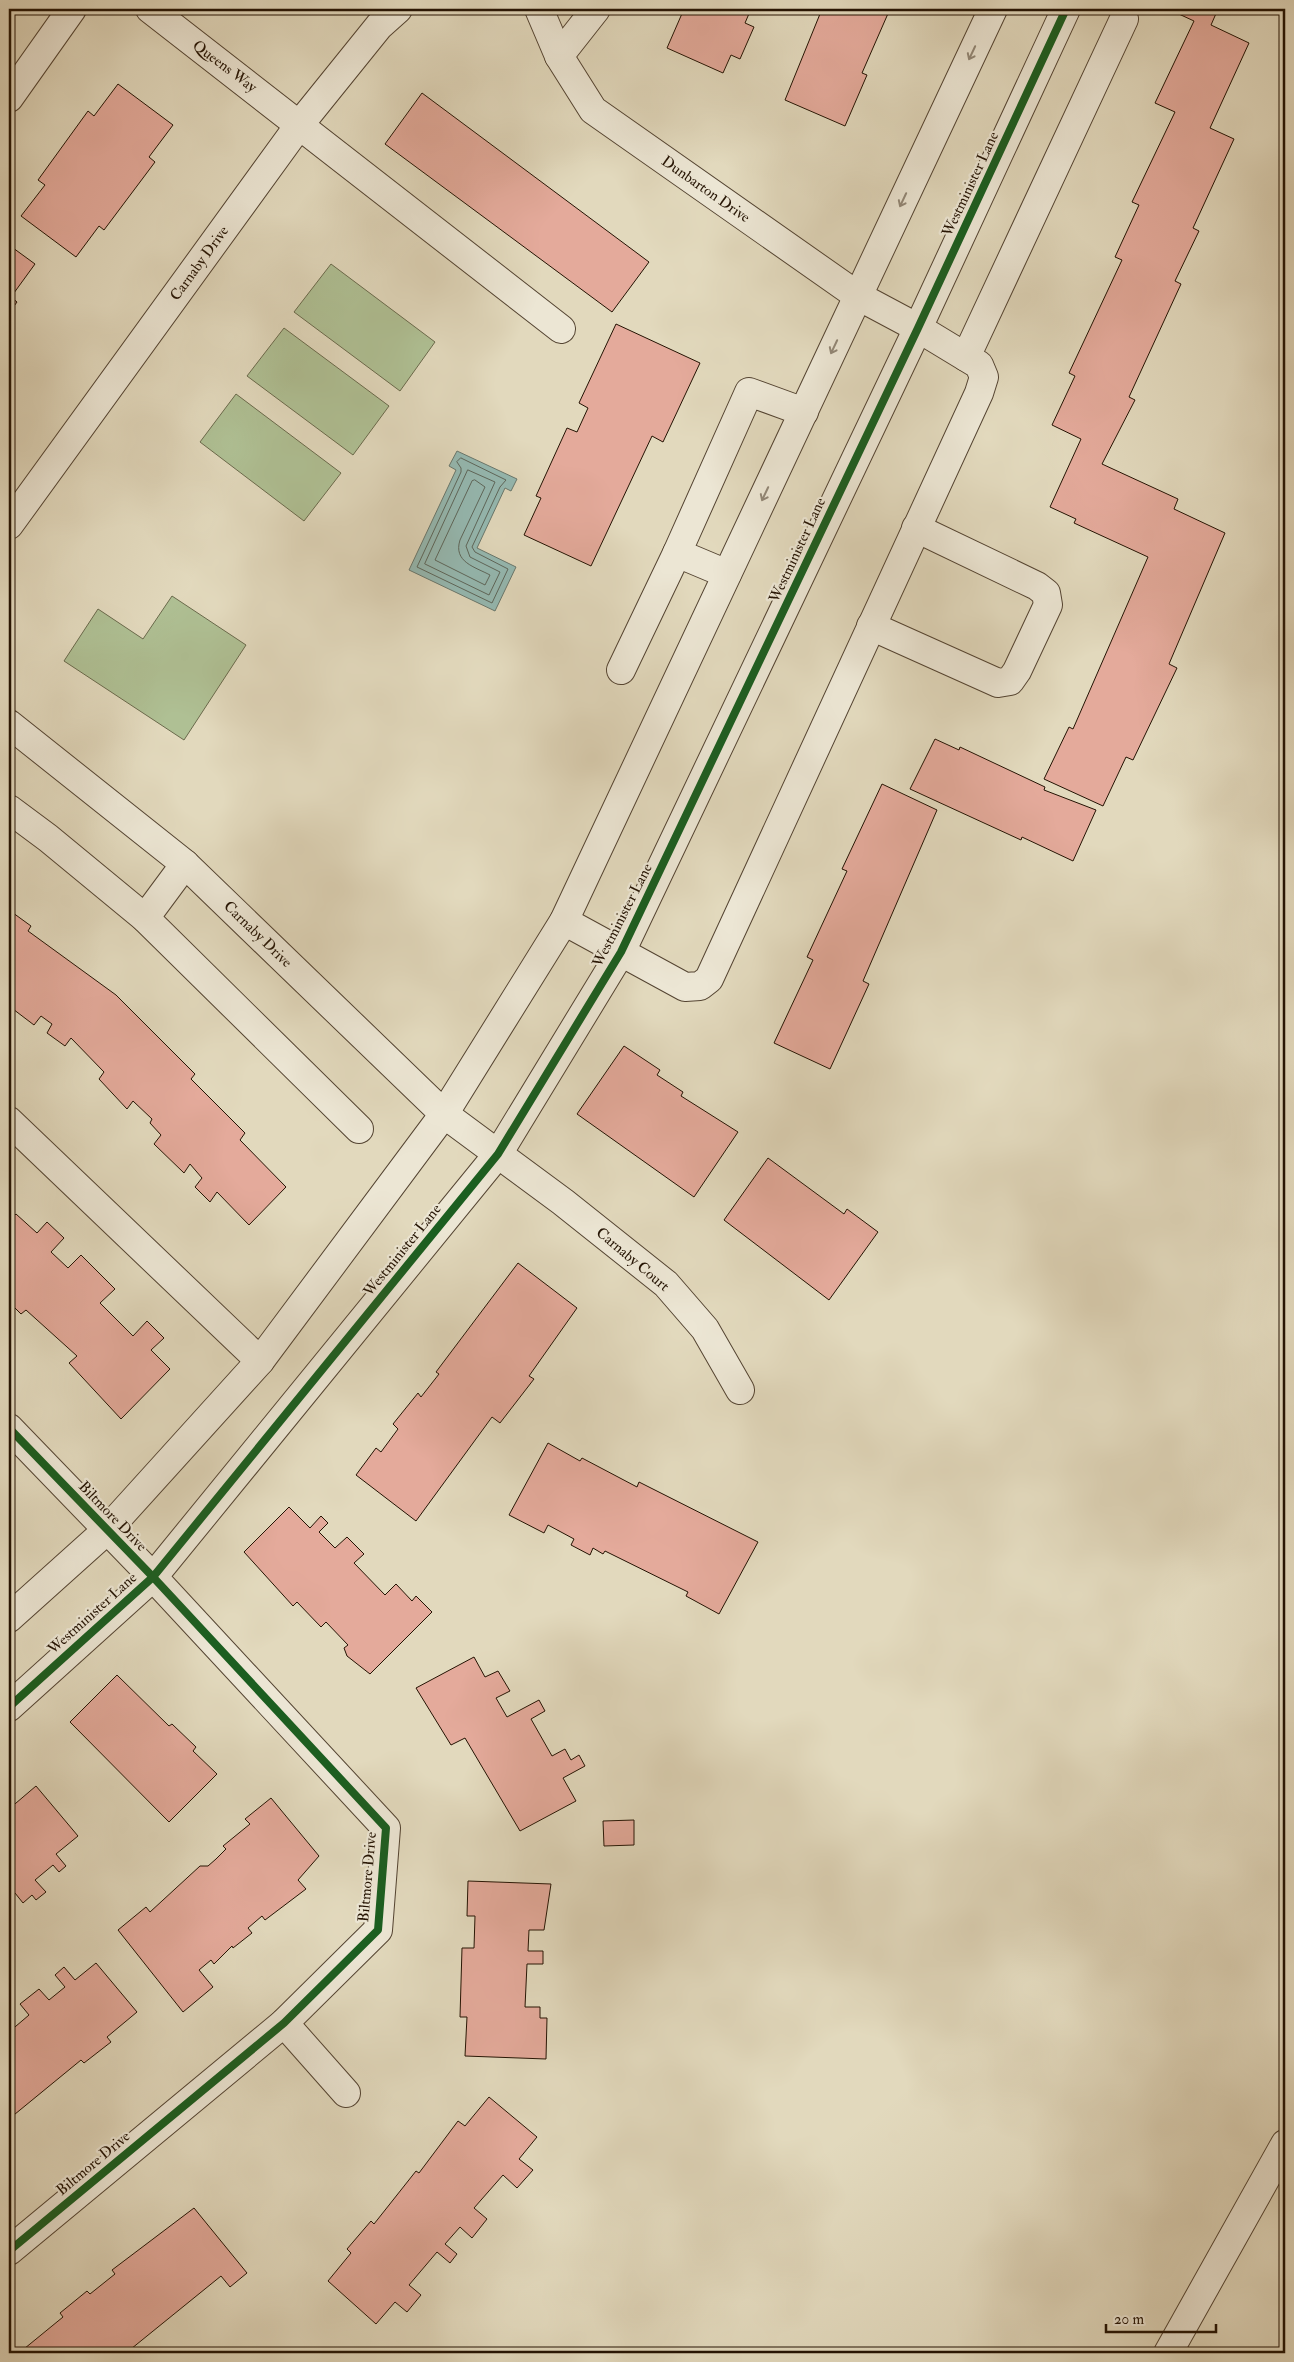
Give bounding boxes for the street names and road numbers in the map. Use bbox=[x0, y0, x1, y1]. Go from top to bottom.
street label: Queens Way bbox=[189, 36, 261, 97]
street label: Westminister Lane bbox=[937, 129, 1003, 241]
street label: Dunbarton Drive bbox=[658, 152, 754, 227]
street label: Carnaby Drive bbox=[166, 222, 233, 304]
street label: Westminister Lane bbox=[764, 495, 830, 607]
street label: Westminister Lane bbox=[588, 860, 657, 971]
street label: Carnaby Drive bbox=[219, 897, 296, 972]
street label: Westminister Lane bbox=[359, 1200, 446, 1301]
street label: Carnaby Court bbox=[592, 1223, 673, 1296]
street label: Biltmore Drive bbox=[74, 1477, 151, 1555]
street label: Westminister Lane bbox=[43, 1568, 141, 1659]
street label: Biltmore Drive bbox=[354, 1831, 381, 1923]
street label: Biltmore Drive bbox=[53, 2127, 134, 2200]

